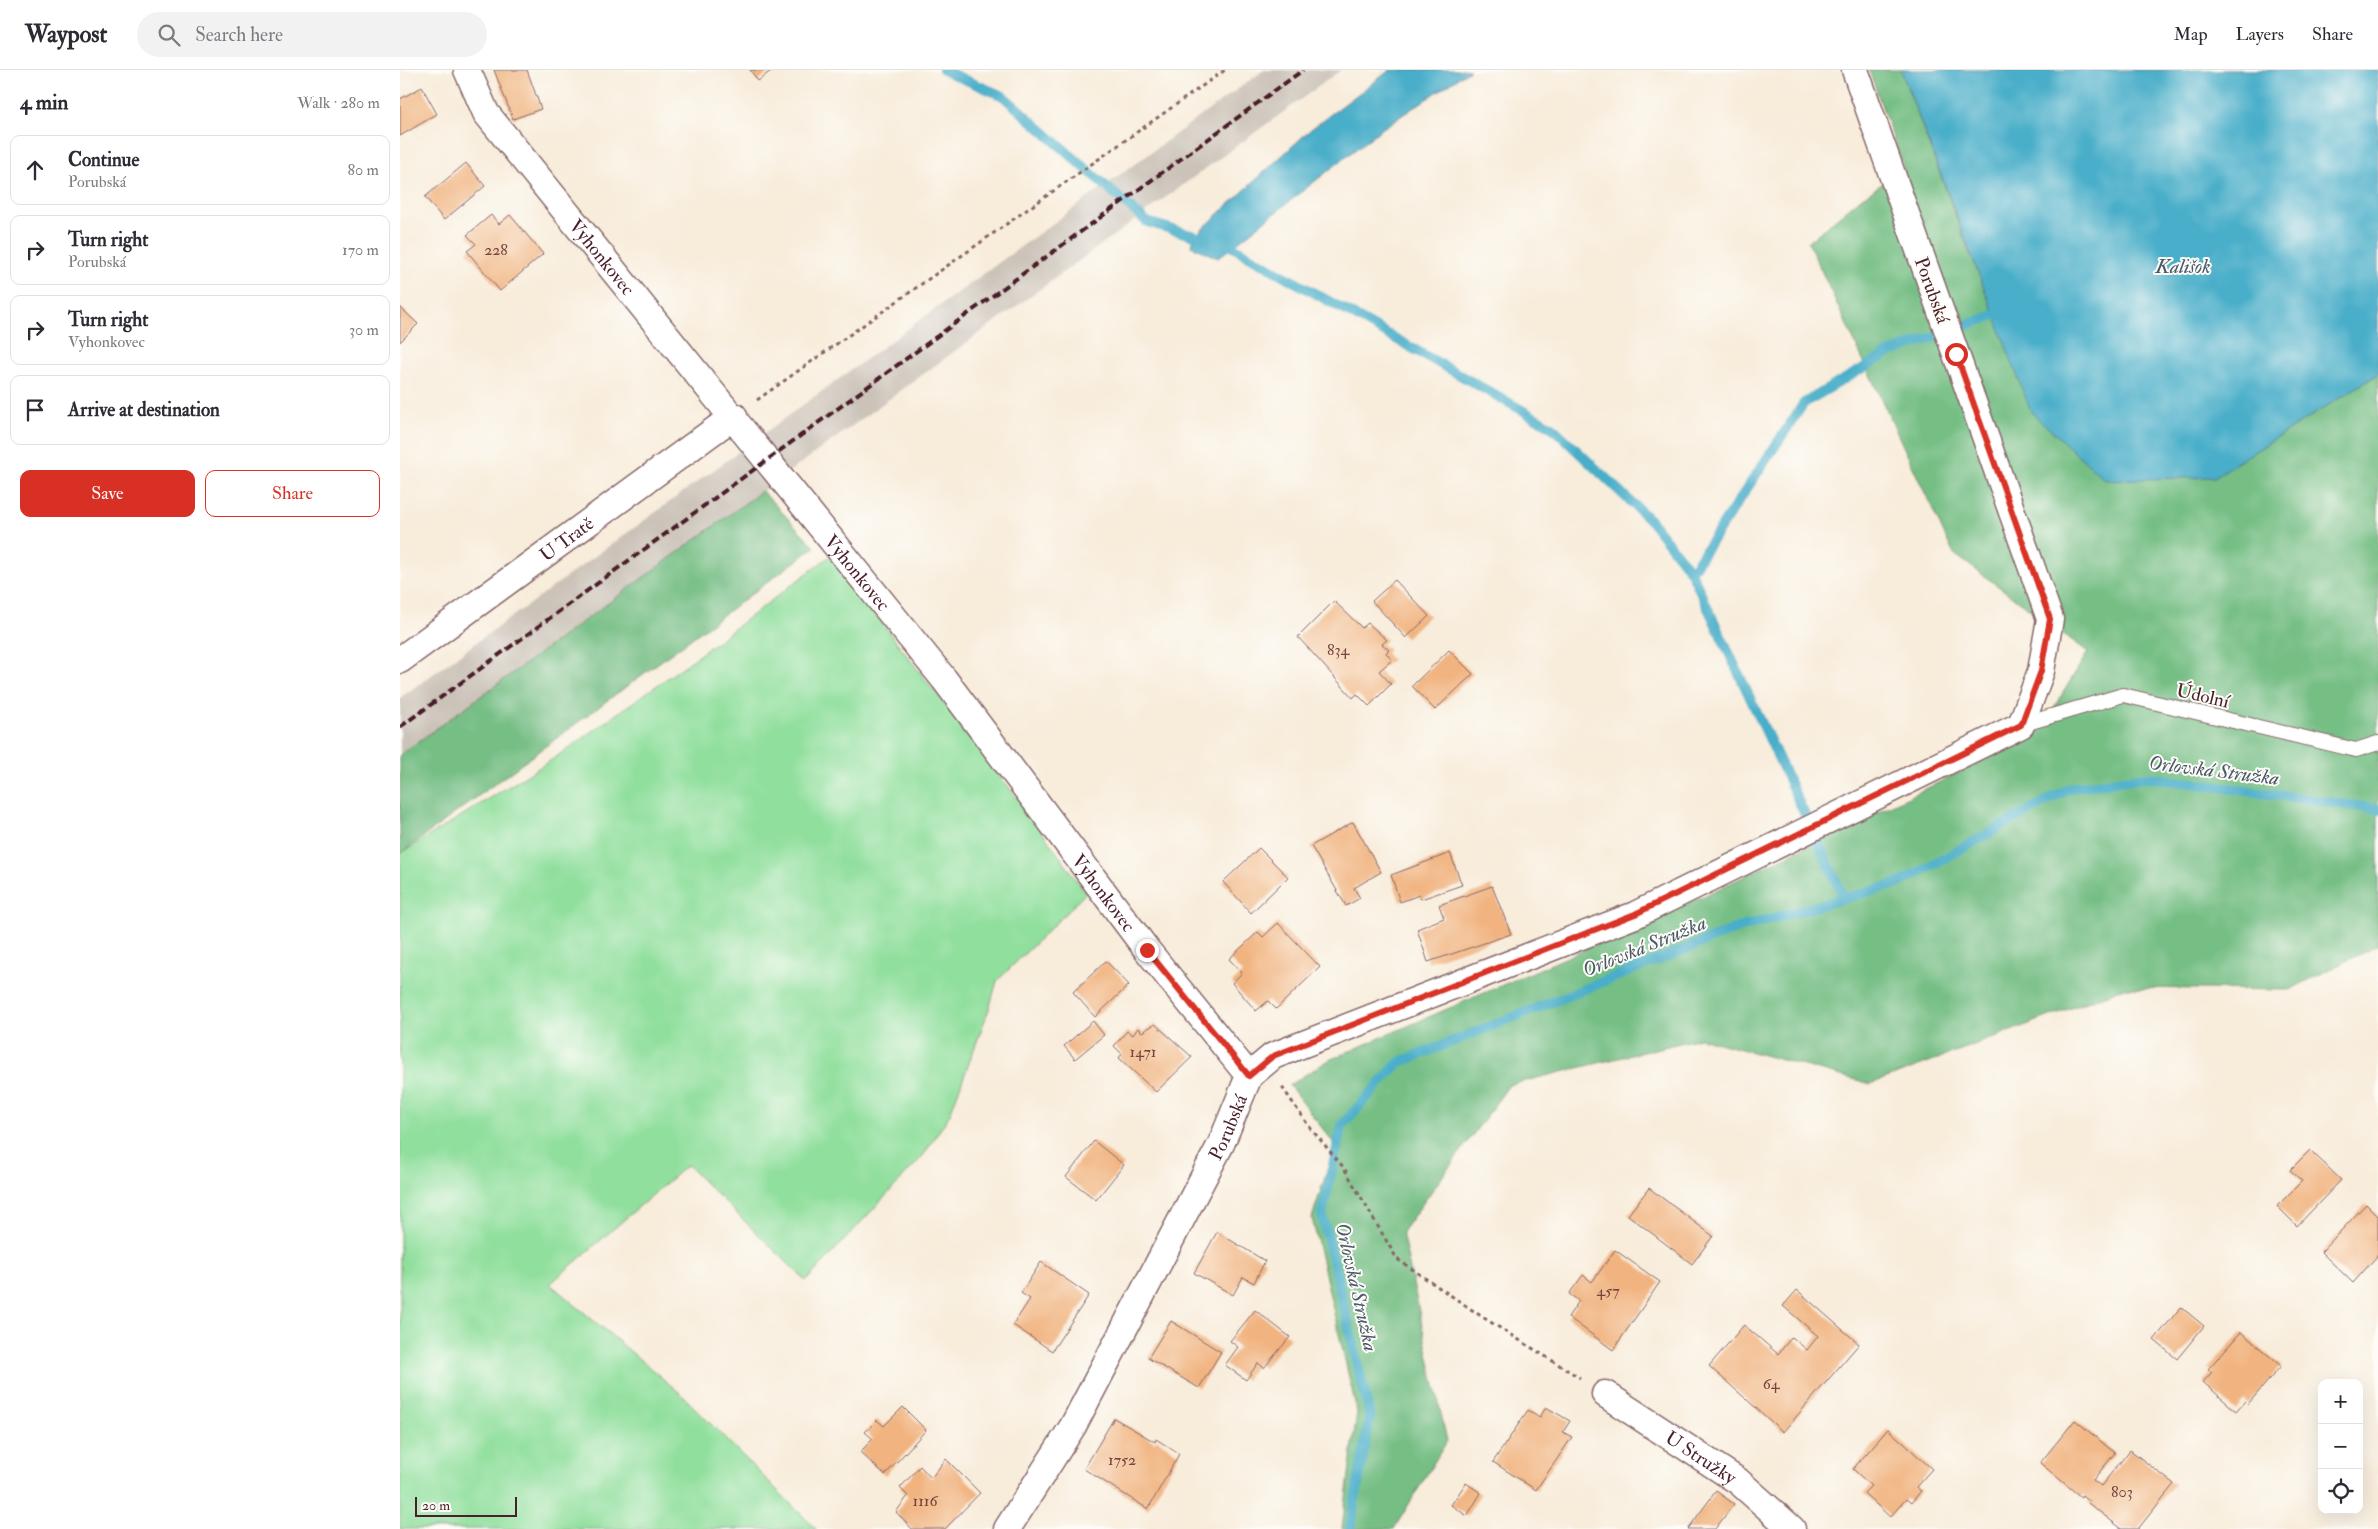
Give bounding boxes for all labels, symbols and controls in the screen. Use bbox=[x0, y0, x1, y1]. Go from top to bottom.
search box bbox=[137, 12, 487, 57]
text: Waypost bbox=[25, 19, 107, 50]
icon: search bbox=[155, 21, 183, 49]
text: Search here bbox=[195, 23, 283, 47]
text: Map bbox=[2174, 23, 2208, 46]
text: Layers bbox=[2236, 23, 2284, 46]
text: Share bbox=[2312, 23, 2353, 46]
text: 4 min bbox=[20, 89, 68, 116]
text: Walk · 280 m bbox=[297, 93, 380, 113]
text: Continue bbox=[68, 148, 139, 172]
icon: ahead bbox=[21, 156, 49, 184]
text: 80 m bbox=[348, 160, 379, 180]
text: Porubská bbox=[68, 172, 126, 192]
street label: Vyhonkovec bbox=[564, 214, 640, 301]
text: Turn right bbox=[68, 228, 148, 252]
icon: right bbox=[21, 236, 49, 264]
text: 170 m bbox=[342, 240, 379, 260]
house number: 228 bbox=[484, 240, 508, 260]
text: Porubská bbox=[68, 252, 126, 272]
street label: Porubská bbox=[1909, 254, 1955, 327]
water label: Kališok bbox=[2155, 254, 2210, 279]
text: Turn right bbox=[68, 308, 148, 332]
icon: right bbox=[21, 316, 49, 344]
text: 30 m bbox=[349, 320, 379, 340]
text: Vyhonkovec bbox=[68, 332, 145, 352]
route start bbox=[1945, 343, 1968, 366]
icon: arrive bbox=[21, 396, 49, 424]
text: Arrive at destination bbox=[68, 398, 220, 422]
button: Save bbox=[20, 470, 195, 517]
button: Share bbox=[205, 470, 380, 517]
street label: U Tratě bbox=[535, 512, 599, 567]
street label: Vyhonkovec bbox=[819, 530, 895, 616]
house number: 834 bbox=[1327, 640, 1350, 660]
street label: Údolní bbox=[2174, 676, 2234, 714]
water label: Orlovská Stružka bbox=[2147, 750, 2281, 791]
street label: Vyhonkovec bbox=[1066, 849, 1140, 937]
water label: Orlovská Stružka bbox=[1579, 910, 1710, 983]
route end bbox=[1136, 939, 1159, 962]
house number: 1471 bbox=[1129, 1042, 1157, 1062]
street label: Porubská bbox=[1204, 1091, 1253, 1165]
water label: Orlovská Stružka bbox=[1330, 1220, 1383, 1354]
house number: 457 bbox=[1597, 1281, 1620, 1301]
house number: 64 bbox=[1763, 1374, 1781, 1394]
map controls bbox=[2318, 1379, 2363, 1514]
button: + bbox=[2318, 1379, 2363, 1424]
button: − bbox=[2318, 1424, 2363, 1469]
street label: U Stružky bbox=[1661, 1426, 1741, 1490]
house number: 1752 bbox=[1108, 1450, 1136, 1470]
button: locate bbox=[2318, 1469, 2363, 1514]
house number: 803 bbox=[2111, 1482, 2133, 1502]
house number: 1116 bbox=[912, 1491, 939, 1511]
scale bar bbox=[415, 1494, 518, 1517]
text: 20 m bbox=[422, 1497, 450, 1514]

